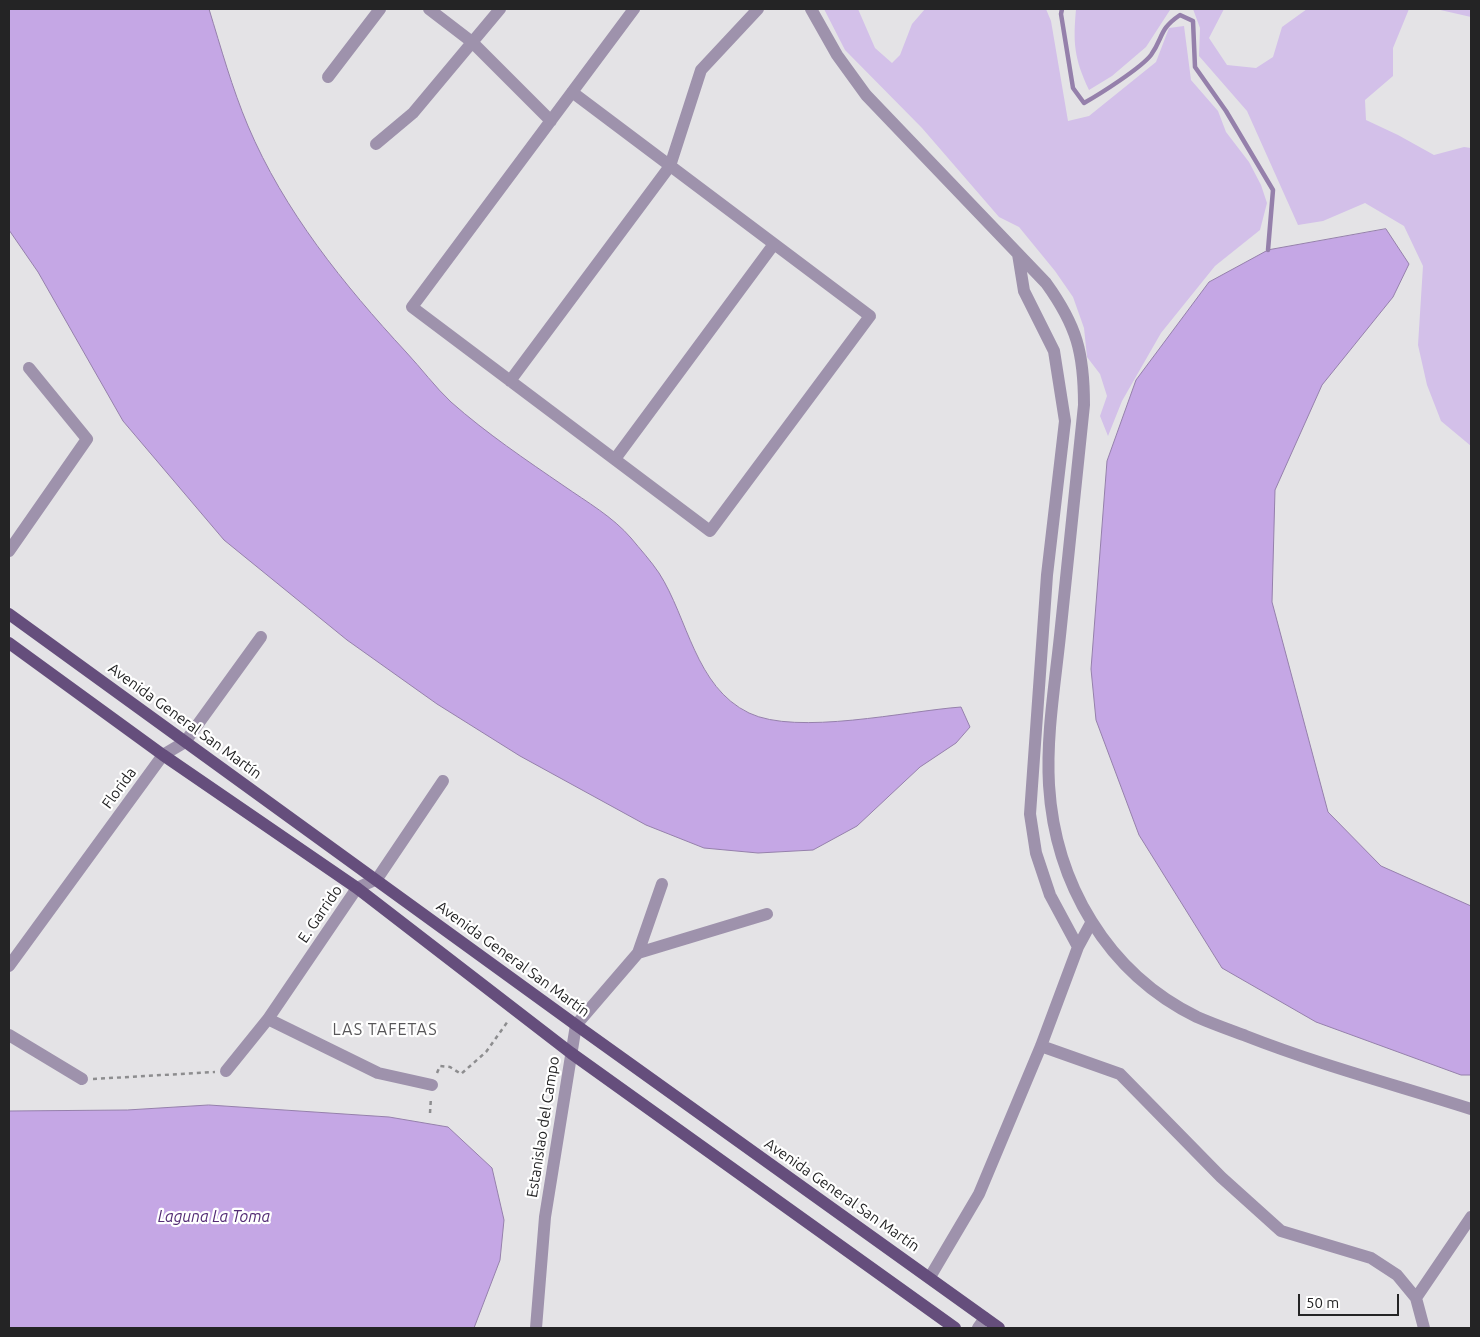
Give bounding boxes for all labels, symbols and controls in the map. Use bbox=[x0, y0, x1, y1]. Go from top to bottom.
street label: Avenida General San Martín bbox=[105, 659, 265, 783]
street label: Florida bbox=[98, 764, 140, 812]
street label: E. Garrido bbox=[294, 882, 346, 946]
street label: Avenida General San Martín bbox=[433, 897, 593, 1021]
district label: LAS TAFETAS bbox=[331, 1020, 439, 1040]
street label: Estanislao del Campo bbox=[523, 1055, 563, 1199]
street label: Avenida General San Martín bbox=[761, 1135, 923, 1255]
water label: Laguna La Toma bbox=[158, 1207, 270, 1227]
scale bar bbox=[1300, 1284, 1401, 1316]
text: 50 m bbox=[1306, 1294, 1339, 1311]

